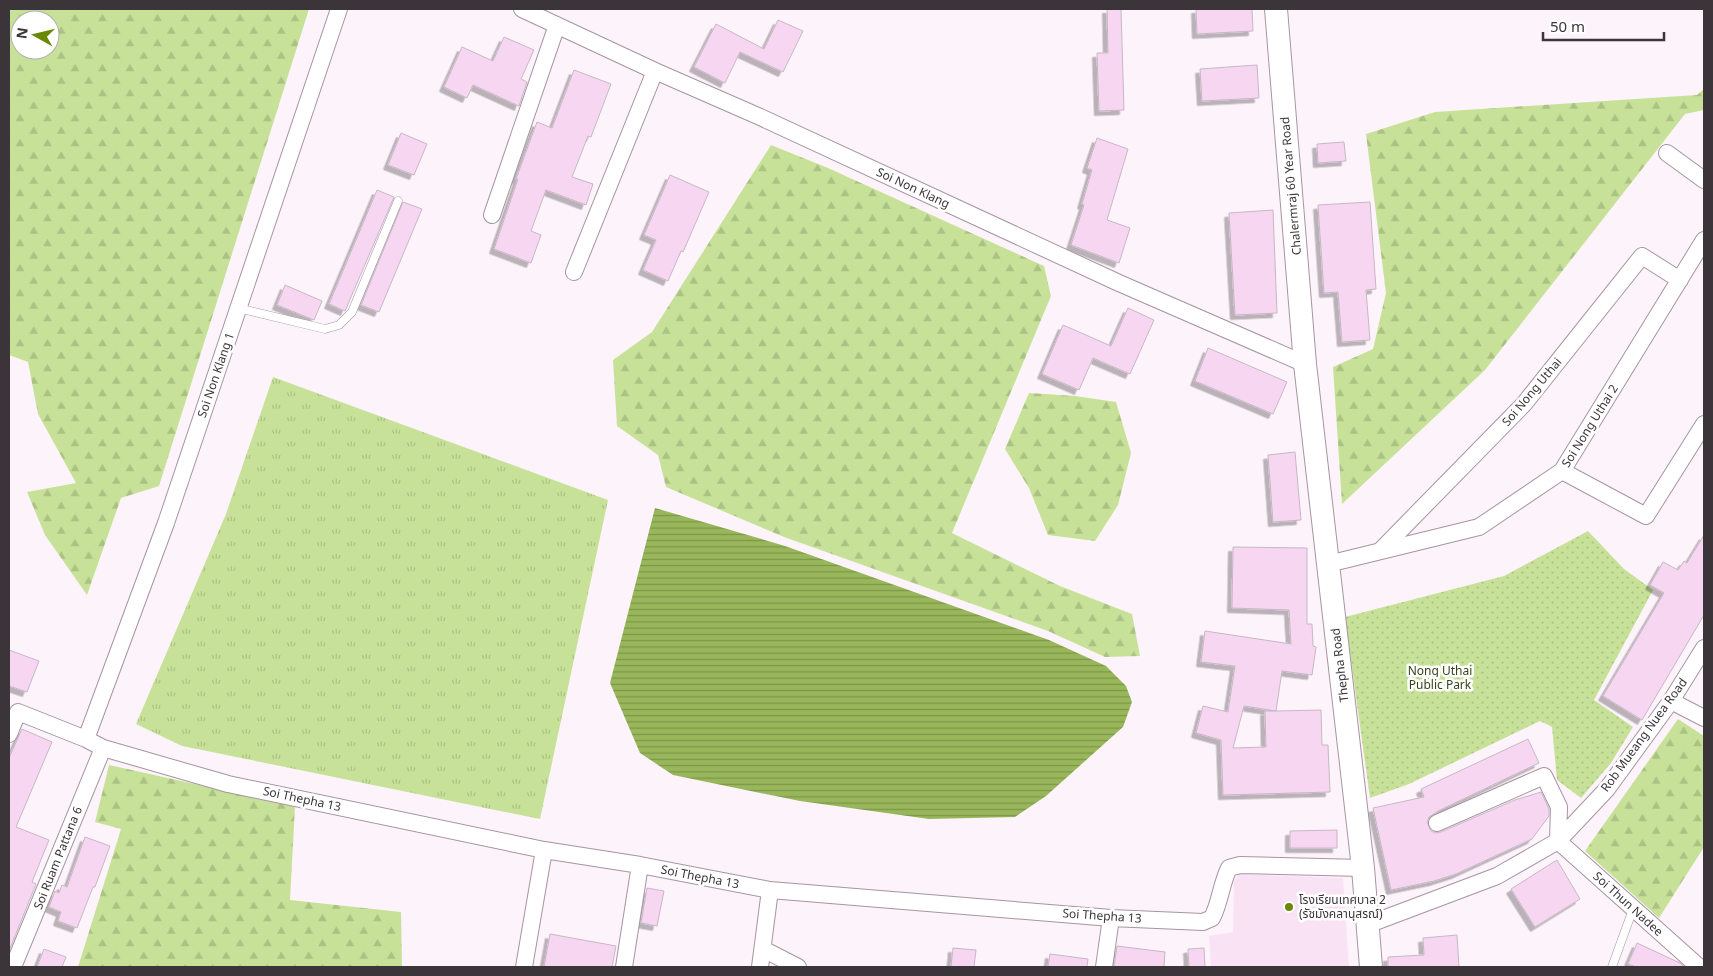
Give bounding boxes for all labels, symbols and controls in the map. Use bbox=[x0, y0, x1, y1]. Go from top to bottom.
north arrow bbox=[10, 10, 60, 60]
scale bar bbox=[1543, 10, 1664, 42]
text: 50 m bbox=[1550, 16, 1585, 36]
text: N bbox=[11, 26, 32, 40]
street label: Chalermraj 60 Year Road bbox=[1276, 116, 1305, 256]
street label: Soi Non Klang bbox=[874, 163, 953, 212]
street label: Soi Non Klang 1 bbox=[193, 330, 238, 420]
street label: Soi Nong Uthai bbox=[1498, 354, 1565, 430]
street label: Soi Nong Uthai 2 bbox=[1557, 381, 1622, 470]
street label: Thepha Road bbox=[1327, 627, 1352, 703]
park label: Nong Uthai Public Park bbox=[1408, 662, 1472, 693]
street label: Rob Mueang Nuea Road bbox=[1596, 674, 1691, 795]
street label: Soi Thepha 13 bbox=[262, 782, 343, 815]
street label: Soi Ruam Pattana 6 bbox=[29, 804, 86, 912]
street label: Soi Thepha 13 bbox=[660, 861, 741, 892]
street label: Soi Thun Nadee bbox=[1590, 868, 1667, 940]
place label: โรงเรียนเทศบาล 2 (รัชมังคลานุสรณ์) bbox=[1299, 891, 1386, 922]
marker: โรงเรียนเทศบาล 2 (รัชมังคลานุสรณ์) bbox=[1283, 901, 1295, 913]
street label: Soi Thepha 13 bbox=[1062, 904, 1142, 927]

